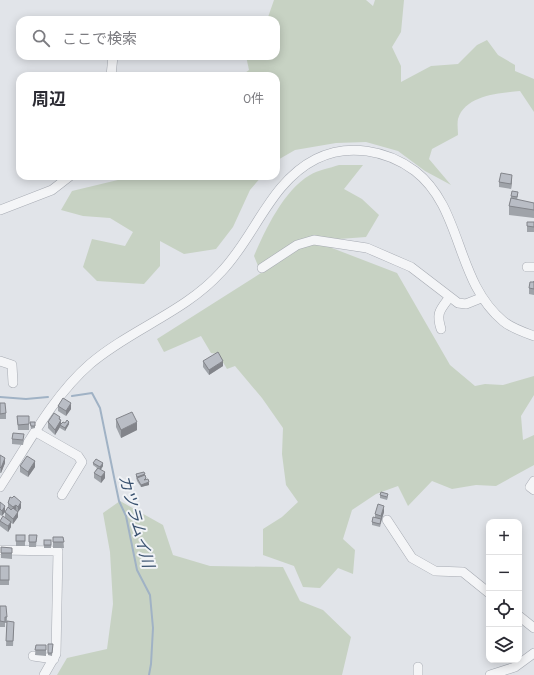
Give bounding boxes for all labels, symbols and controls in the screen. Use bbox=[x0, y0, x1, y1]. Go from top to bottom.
search box bbox=[16, 16, 280, 60]
icon: search bbox=[30, 27, 52, 49]
text: ここで検索 bbox=[62, 28, 137, 50]
text: 周辺 bbox=[32, 87, 66, 111]
text: 0件 bbox=[243, 89, 264, 108]
water label: カツラムイ川 bbox=[113, 472, 161, 572]
map controls bbox=[486, 519, 522, 663]
button: + bbox=[486, 519, 522, 555]
button: − bbox=[486, 555, 522, 591]
button: locate bbox=[486, 591, 522, 627]
button: layers bbox=[486, 627, 522, 663]

